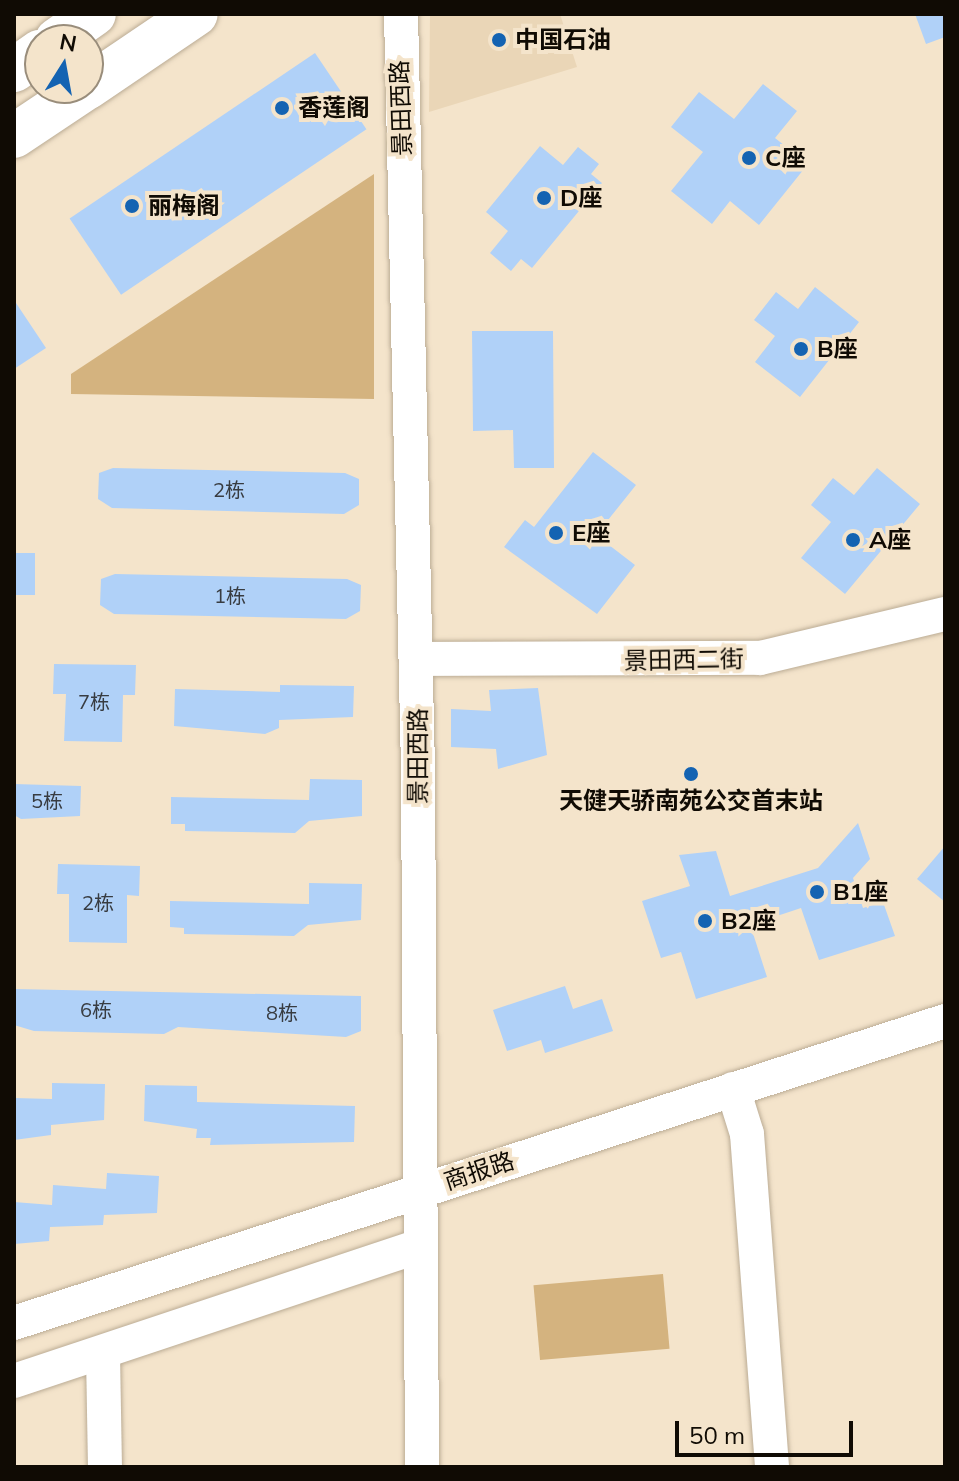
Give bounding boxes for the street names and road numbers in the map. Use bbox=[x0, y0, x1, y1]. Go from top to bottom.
street label: 景田西路 bbox=[385, 60, 417, 156]
street label: 景田西二街 bbox=[624, 645, 744, 675]
street label: 景田西路 bbox=[404, 708, 432, 804]
street label: 商报路 bbox=[440, 1146, 518, 1196]

